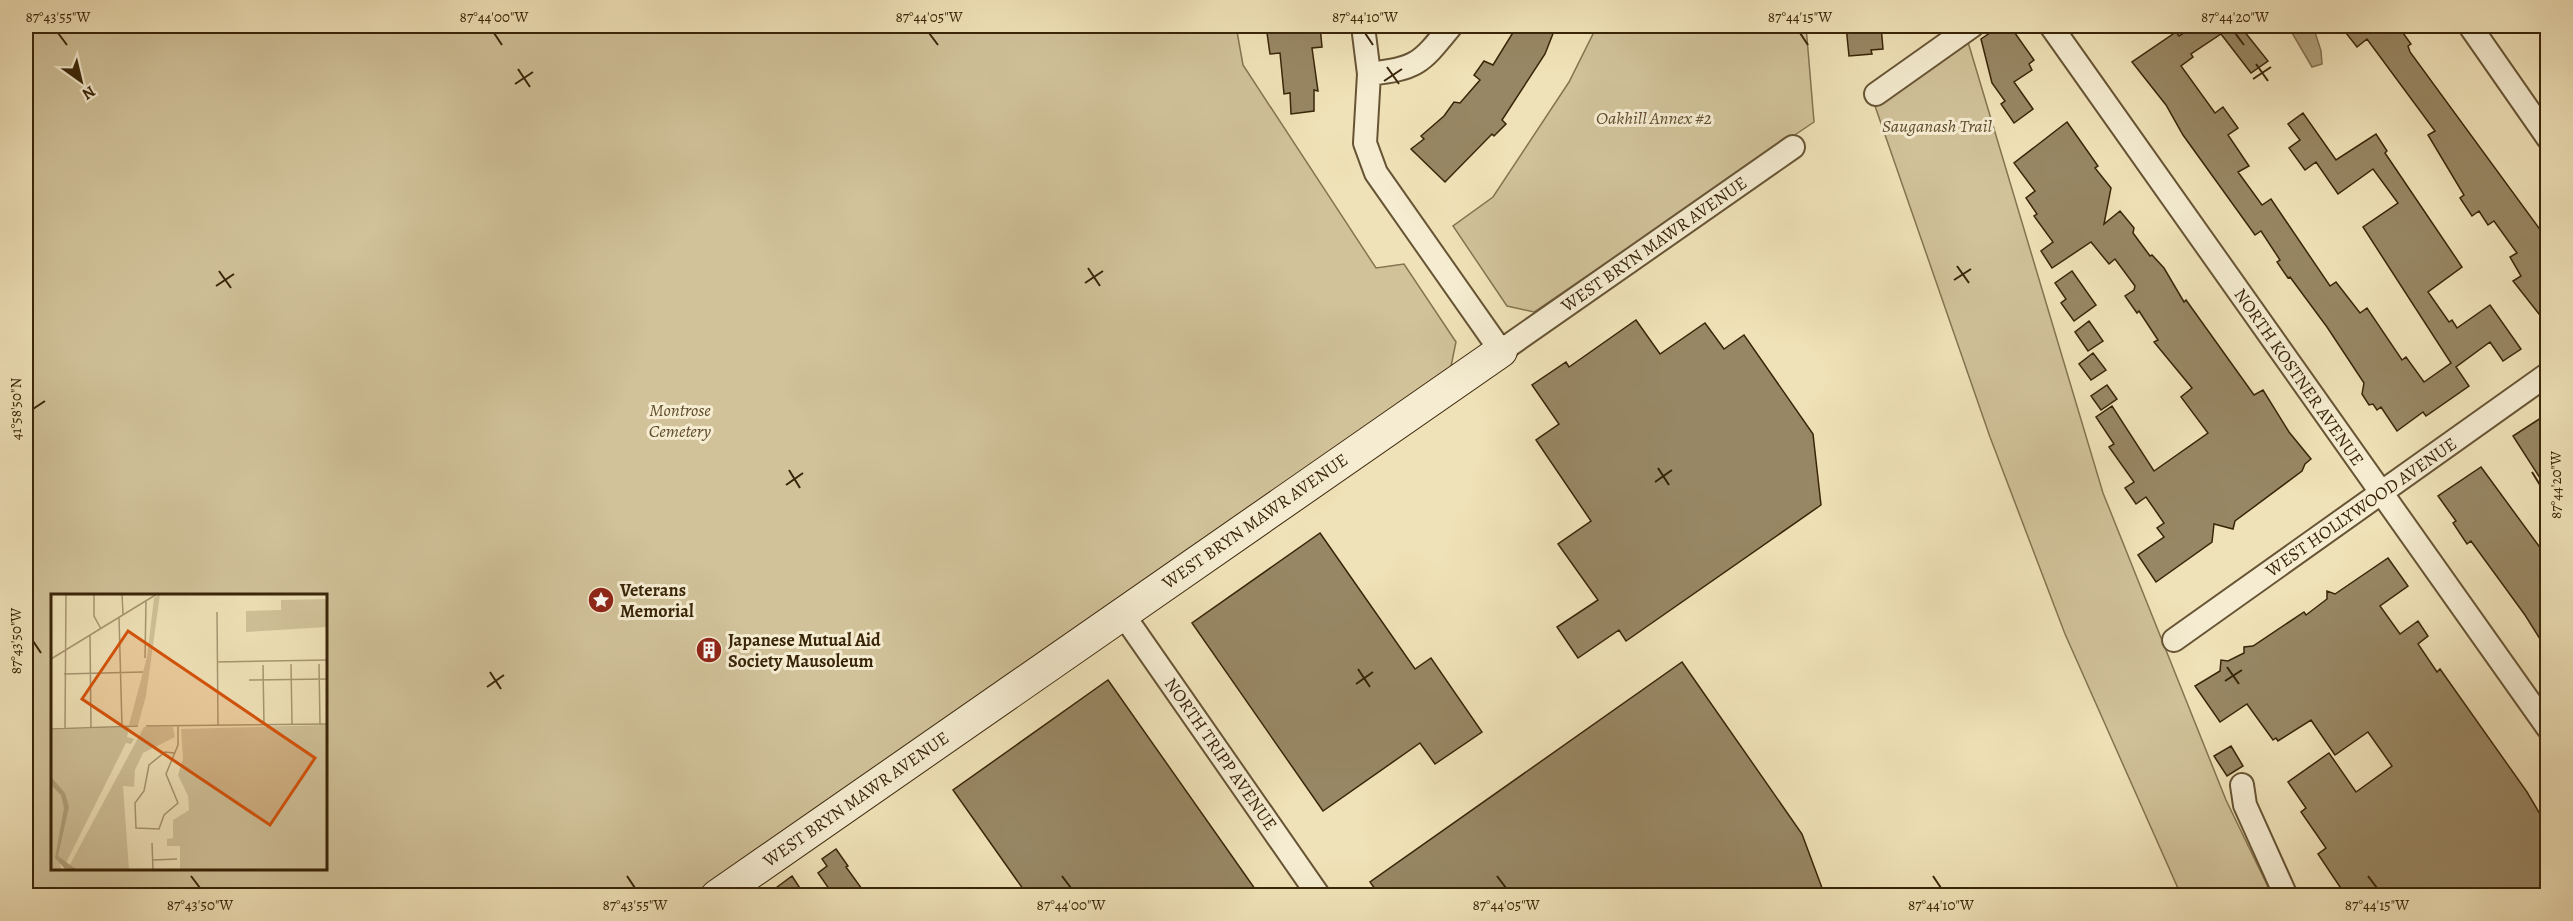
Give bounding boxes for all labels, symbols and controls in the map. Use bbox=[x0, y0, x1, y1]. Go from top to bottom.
text: 87°43'55"W bbox=[25, 7, 91, 27]
text: 87°44'00"W bbox=[460, 7, 528, 27]
text: 87°44'05"W bbox=[895, 7, 963, 27]
text: 87°44'10"W bbox=[1332, 7, 1398, 27]
text: 87°44'15"W bbox=[1768, 7, 1832, 27]
text: 87°44'20"W bbox=[2201, 7, 2269, 27]
north arrow bbox=[51, 51, 111, 111]
text: N bbox=[78, 80, 100, 105]
park label: Oakhill Annex #2 bbox=[1596, 106, 1712, 130]
park label: Sauganash Trail bbox=[1882, 114, 1992, 138]
street label: WEST BRYN MAWR AVENUE bbox=[1555, 171, 1752, 318]
street label: NORTH KOSTNER AVENUE bbox=[2229, 283, 2369, 471]
text: 41°58'50"N bbox=[6, 378, 26, 440]
park label: Montrose Cemetery bbox=[649, 398, 711, 443]
street label: WEST HOLLYWOOD AVENUE bbox=[2260, 432, 2461, 583]
street label: WEST BRYN MAWR AVENUE bbox=[1156, 448, 1353, 595]
text: 87°44'20"W bbox=[2546, 451, 2566, 519]
place label: Veterans Memorial bbox=[619, 578, 694, 623]
place icon: Veterans Memorial bbox=[586, 585, 616, 615]
inset map bbox=[51, 594, 327, 870]
text: 87°43'50"W bbox=[6, 608, 26, 674]
place label: Japanese Mutual Aid Society Mausoleum bbox=[728, 628, 881, 673]
building icon: Japanese Mutual Aid Society Mausoleum bbox=[694, 635, 724, 665]
street label: NORTH TRIPP AVENUE bbox=[1159, 673, 1283, 835]
street label: WEST BRYN MAWR AVENUE bbox=[757, 726, 954, 873]
text: 87°43'50"W bbox=[167, 895, 233, 915]
text: 87°43'55"W bbox=[602, 895, 668, 915]
text: 87°44'00"W bbox=[1037, 895, 1105, 915]
text: 87°44'05"W bbox=[1472, 895, 1540, 915]
text: 87°44'10"W bbox=[1908, 895, 1974, 915]
text: 87°44'15"W bbox=[2345, 895, 2409, 915]

